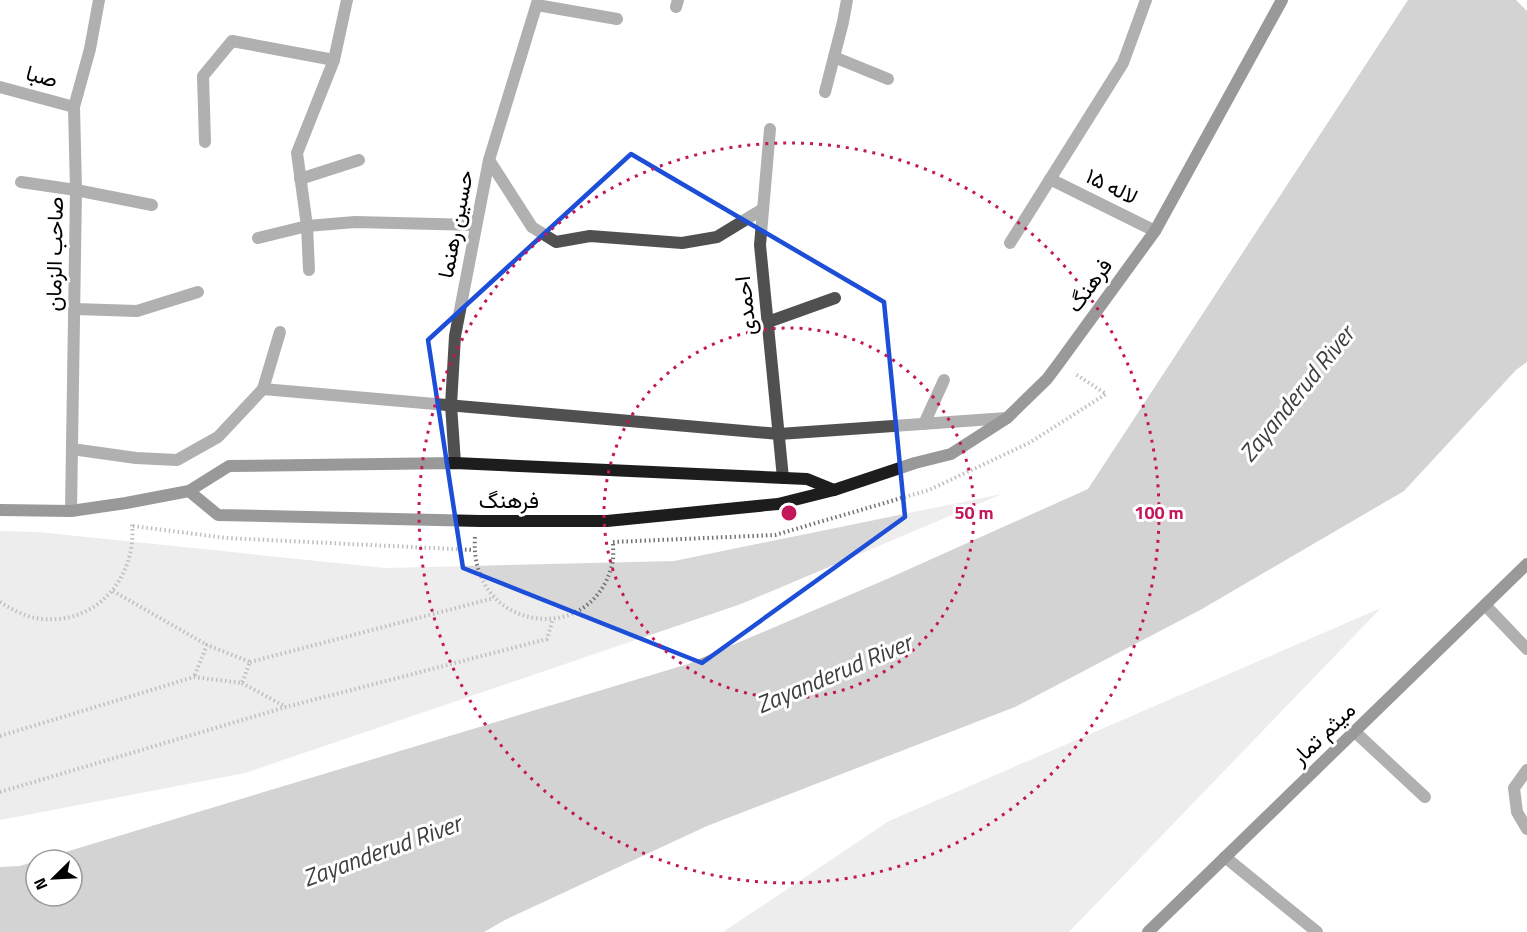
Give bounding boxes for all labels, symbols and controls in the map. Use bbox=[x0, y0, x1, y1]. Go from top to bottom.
street label: صبا bbox=[22, 55, 62, 97]
street label: لاله ۱۵ bbox=[1080, 159, 1144, 213]
street label: حسین رهنما bbox=[428, 167, 482, 281]
street label: صاحب الزمان bbox=[36, 196, 72, 312]
street label: فرهنگ bbox=[1058, 251, 1120, 319]
street label: احمدی bbox=[725, 275, 765, 337]
water label: Zayanderud River bbox=[1230, 315, 1365, 469]
street label: فرهنگ bbox=[479, 483, 539, 517]
text: 50 m bbox=[954, 499, 994, 526]
text: 100 m bbox=[1134, 499, 1184, 526]
centre of rings bbox=[779, 503, 799, 523]
water label: Zayanderud River bbox=[750, 623, 920, 722]
street label: میثم تمار bbox=[1282, 693, 1363, 773]
water label: Zayanderud River bbox=[298, 804, 469, 895]
north arrow bbox=[24, 848, 84, 908]
text: N bbox=[27, 874, 54, 894]

